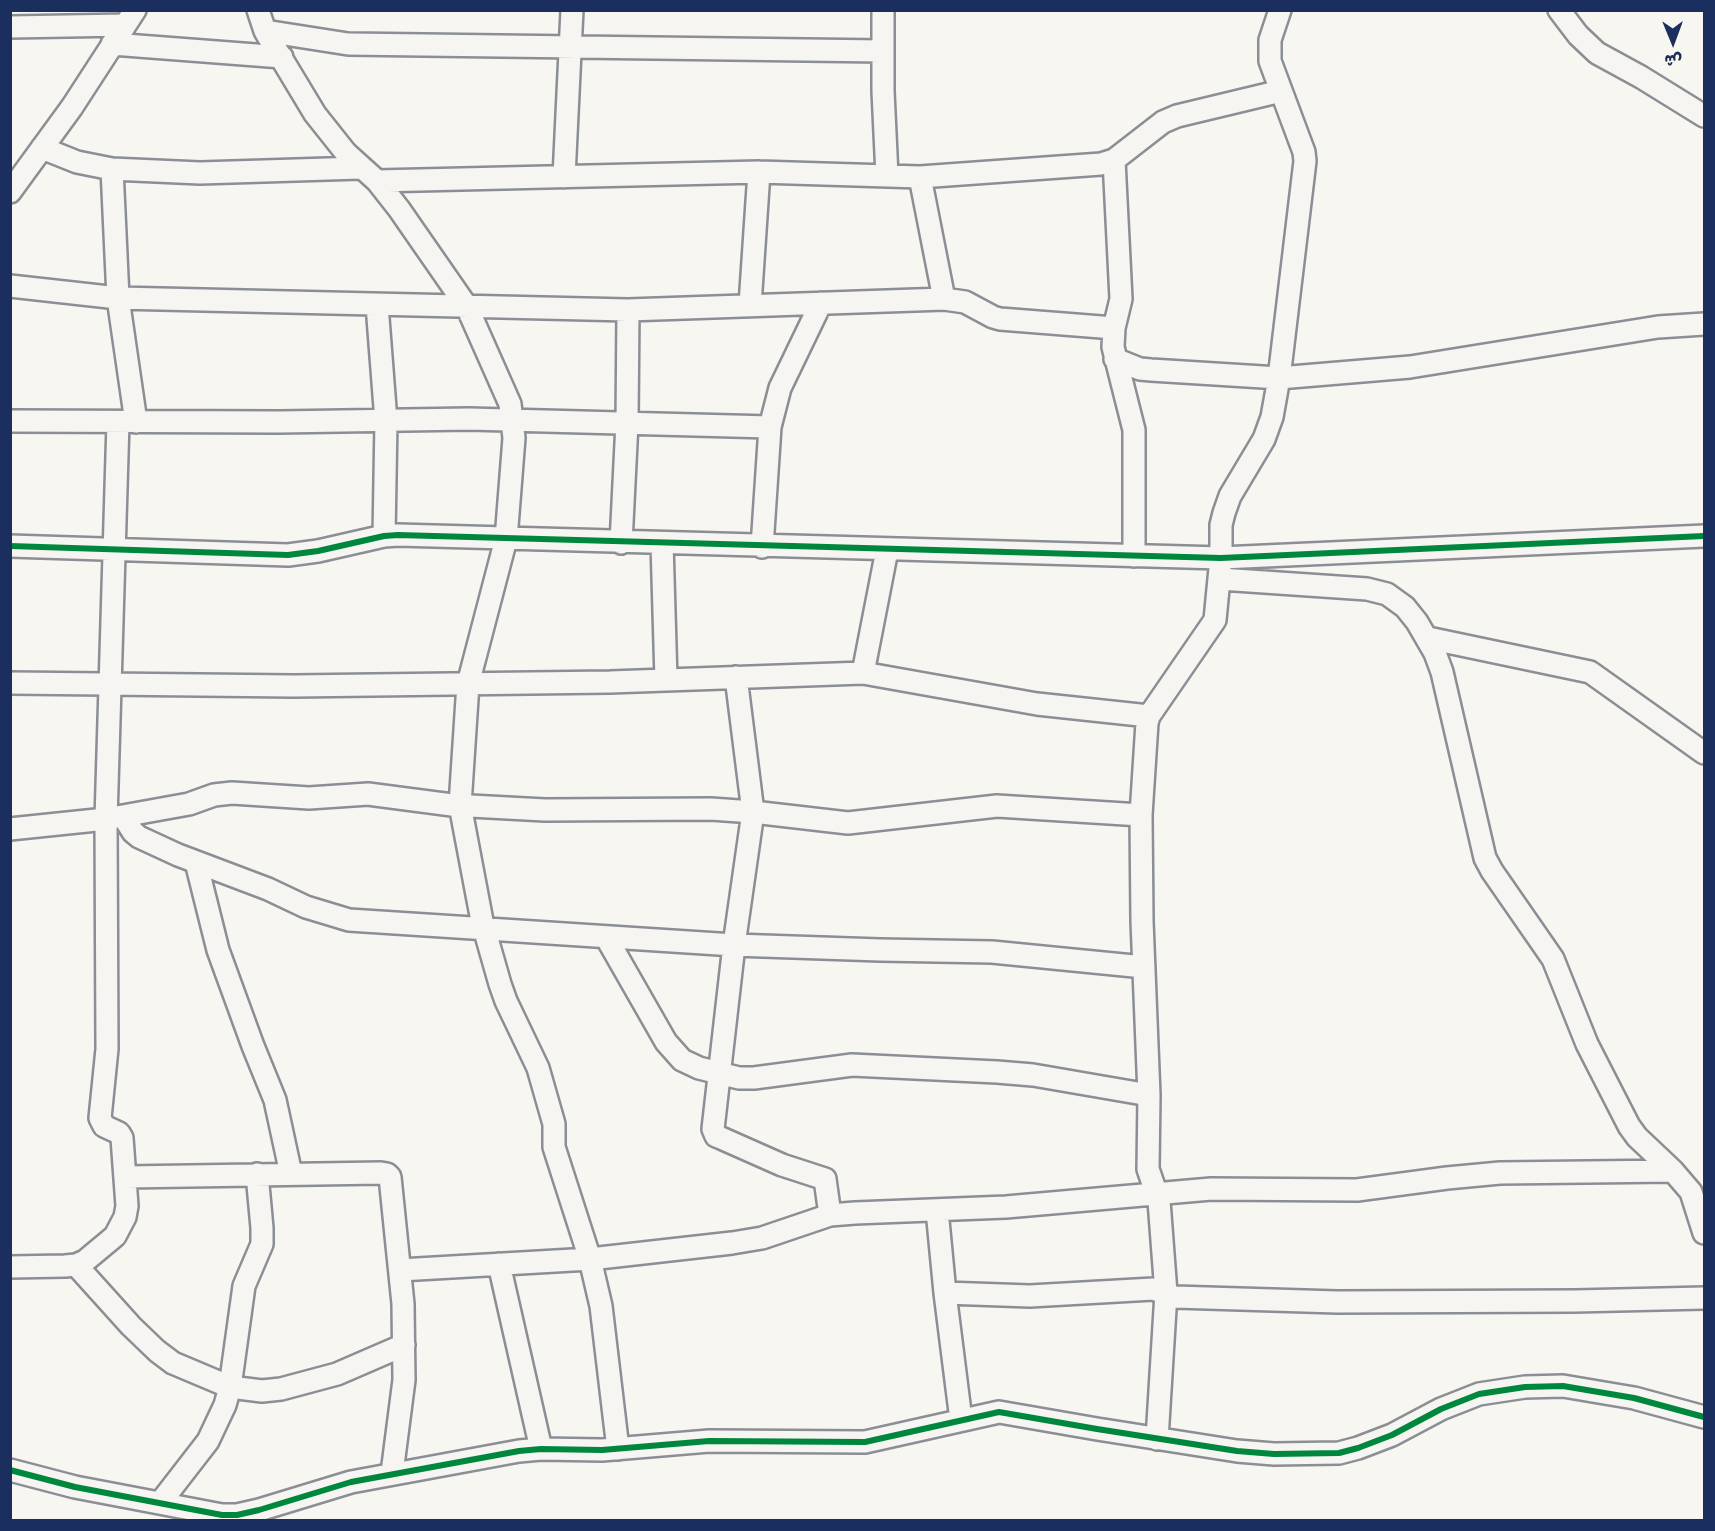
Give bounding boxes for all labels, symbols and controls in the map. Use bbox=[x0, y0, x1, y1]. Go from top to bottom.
north arrow bbox=[1643, 12, 1703, 72]
text: ش bbox=[1664, 49, 1682, 71]

